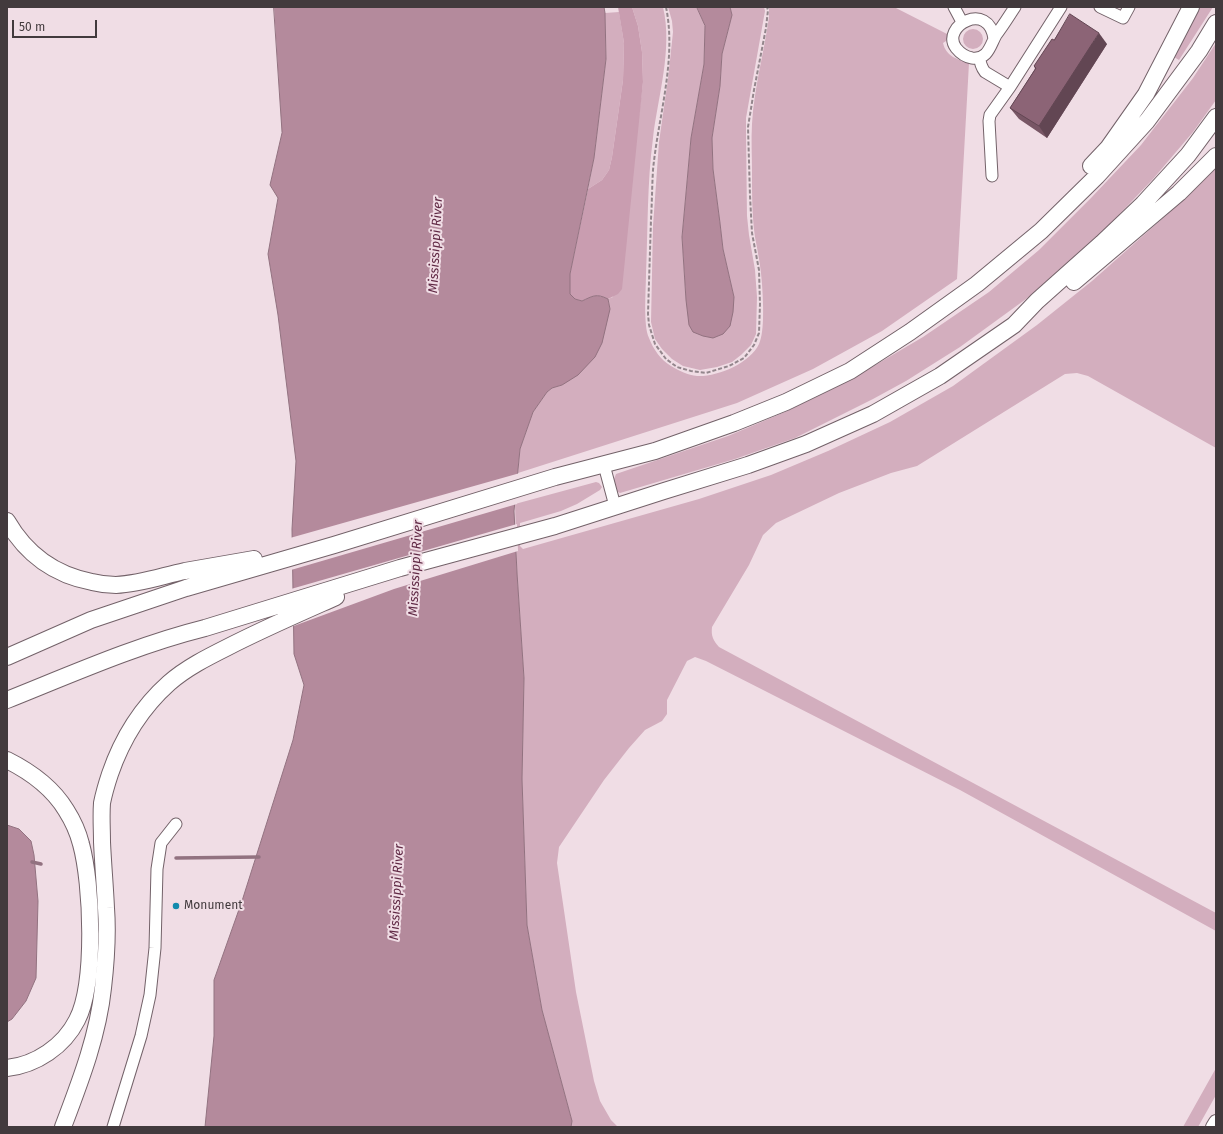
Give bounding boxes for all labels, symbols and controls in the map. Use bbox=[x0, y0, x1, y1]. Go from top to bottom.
scale bar bbox=[14, 12, 99, 38]
text: 50 m bbox=[19, 20, 45, 34]
water label: Mississippi River bbox=[426, 197, 446, 293]
water label: Mississippi River bbox=[406, 520, 426, 616]
water label: Mississippi River bbox=[387, 844, 407, 940]
place label: Monument bbox=[184, 899, 243, 913]
marker: Monument bbox=[171, 901, 181, 911]

